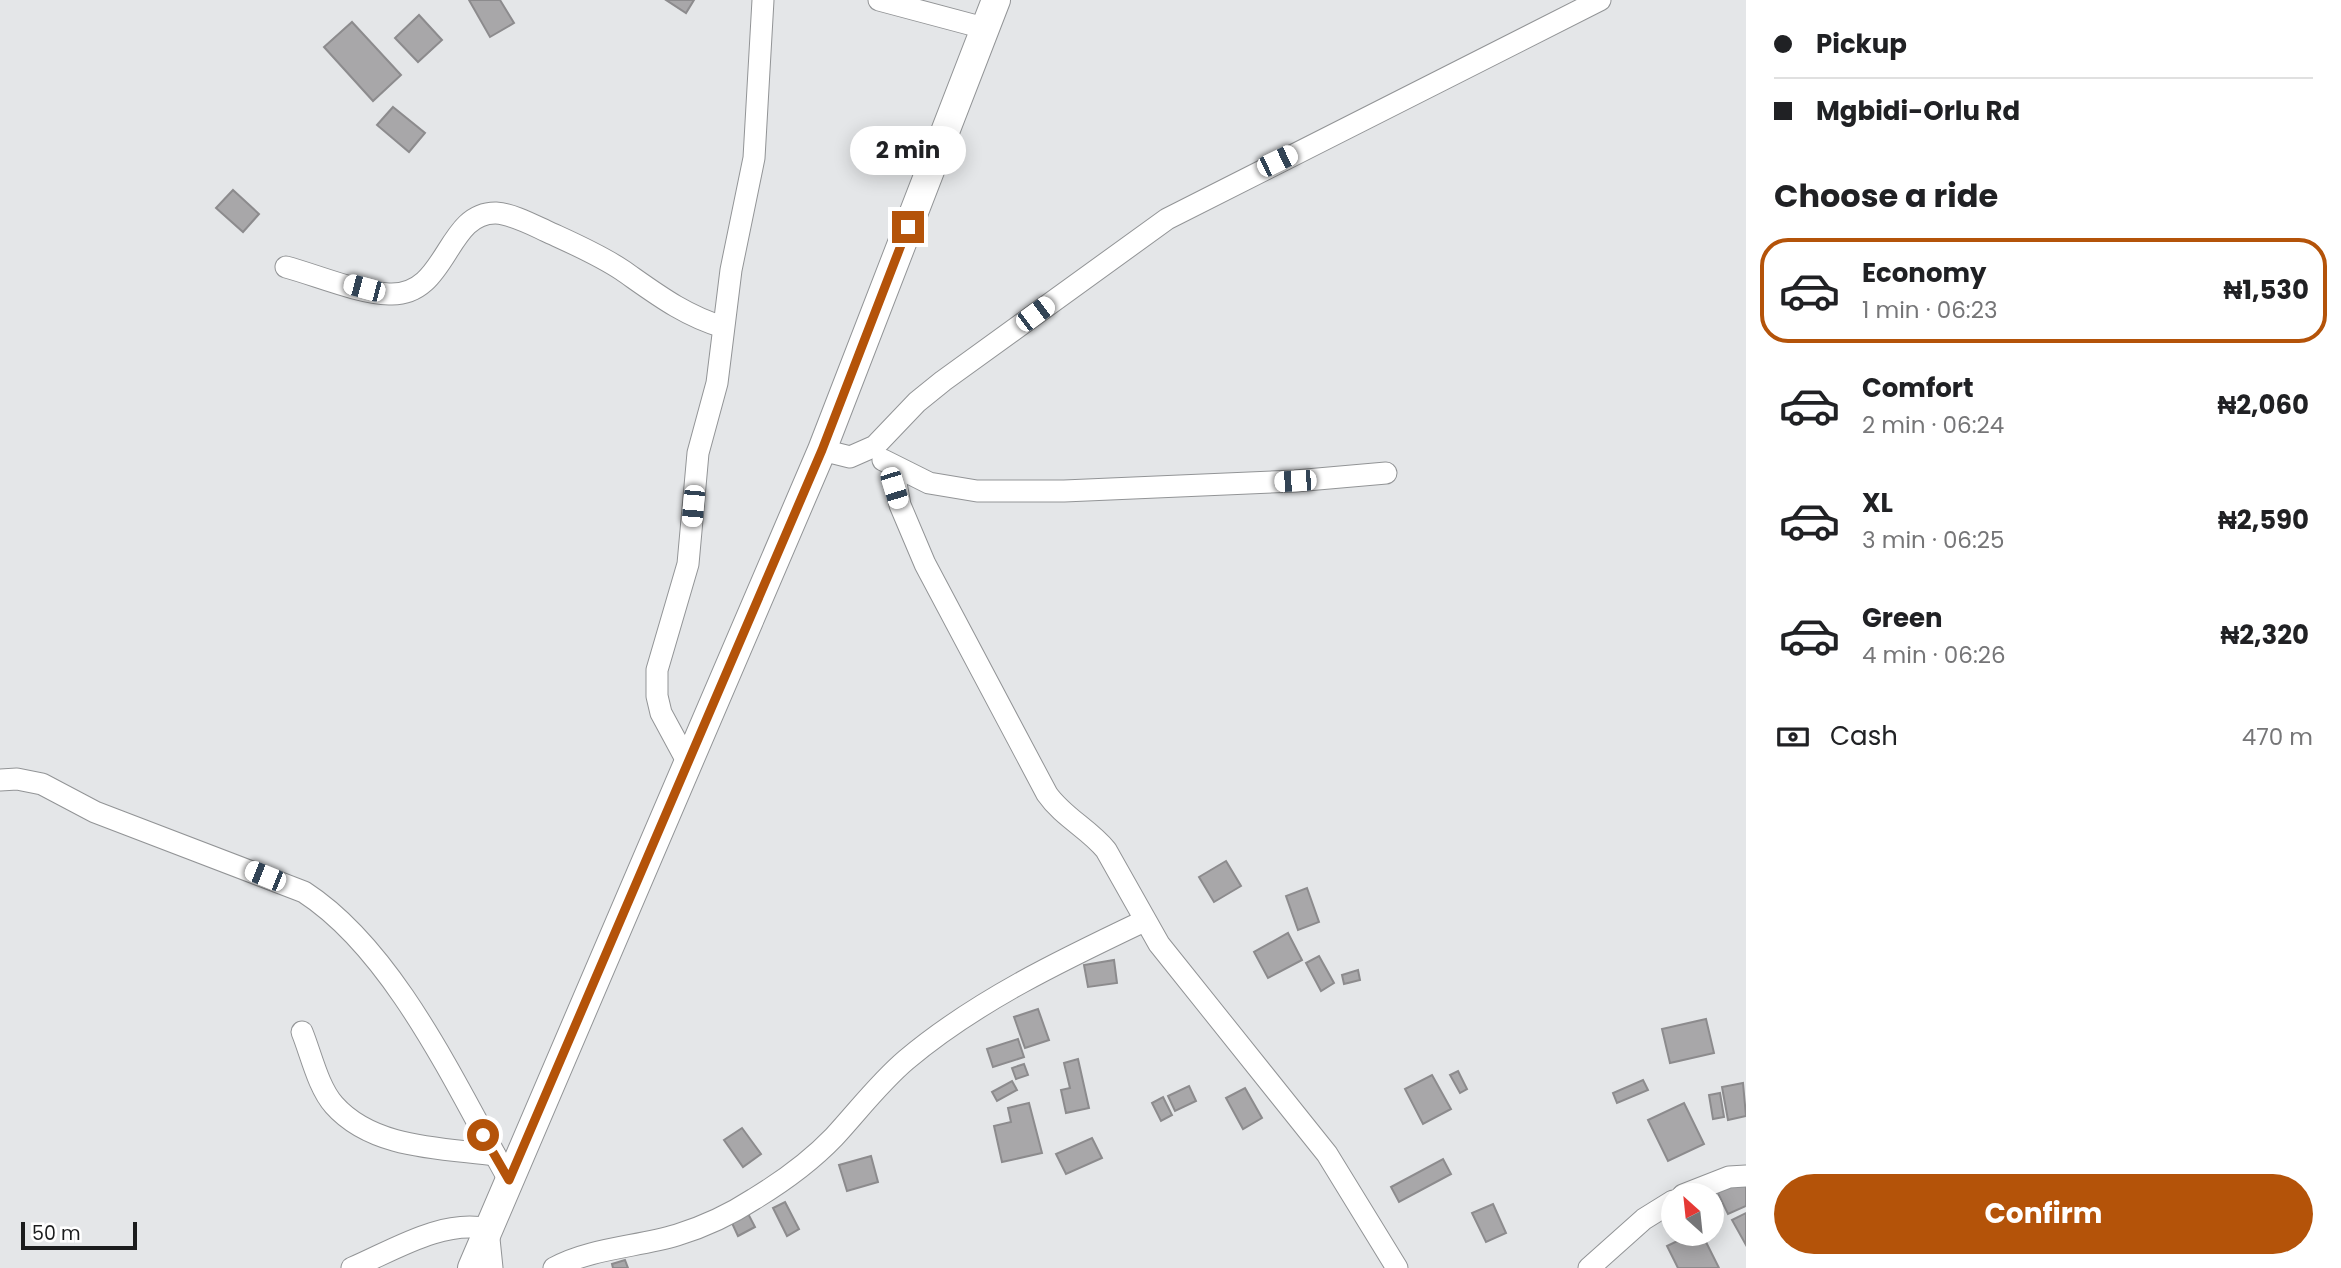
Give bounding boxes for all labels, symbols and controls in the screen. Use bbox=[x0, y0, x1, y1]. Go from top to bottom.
text: Pickup bbox=[1816, 26, 1907, 62]
text: Mgbidi-Orlu Rd bbox=[1816, 93, 2020, 129]
callout: 2 min bbox=[850, 126, 966, 174]
text: 2 min bbox=[876, 134, 940, 166]
car bbox=[1254, 142, 1301, 180]
text: Choose a ride bbox=[1774, 173, 1998, 218]
route end bbox=[892, 211, 924, 243]
text: Economy bbox=[1862, 255, 1986, 291]
icon: car bbox=[1778, 259, 1841, 322]
car bbox=[341, 272, 388, 304]
text: ₦1,530 bbox=[2223, 272, 2309, 308]
car bbox=[1012, 293, 1059, 335]
text: 1 min · 06:23 bbox=[1862, 294, 1997, 326]
text: Comfort bbox=[1862, 370, 1974, 406]
icon: car bbox=[1778, 374, 1841, 437]
text: ₦2,060 bbox=[2217, 387, 2309, 423]
text: 2 min · 06:24 bbox=[1862, 409, 2004, 441]
car bbox=[878, 465, 911, 511]
car bbox=[1274, 469, 1317, 493]
car bbox=[681, 484, 706, 528]
text: XL bbox=[1862, 485, 1893, 521]
icon: car bbox=[1778, 489, 1841, 552]
text: ₦2,590 bbox=[2218, 502, 2309, 538]
text: 3 min · 06:25 bbox=[1862, 524, 2005, 556]
text: Green bbox=[1862, 600, 1943, 636]
icon: car bbox=[1778, 604, 1841, 667]
text: ₦2,320 bbox=[2220, 617, 2309, 653]
text: 4 min · 06:26 bbox=[1862, 639, 2006, 671]
icon: cash bbox=[1774, 718, 1812, 756]
text: Cash bbox=[1830, 718, 1898, 754]
text: 470 m bbox=[2242, 721, 2313, 753]
car bbox=[242, 858, 289, 894]
route start bbox=[467, 1119, 499, 1151]
button: Confirm bbox=[1774, 1174, 2313, 1254]
north arrow bbox=[1661, 1183, 1724, 1246]
map controls bbox=[1661, 1183, 1724, 1246]
scale bar bbox=[21, 1219, 136, 1251]
text: 50 m bbox=[32, 1220, 81, 1247]

